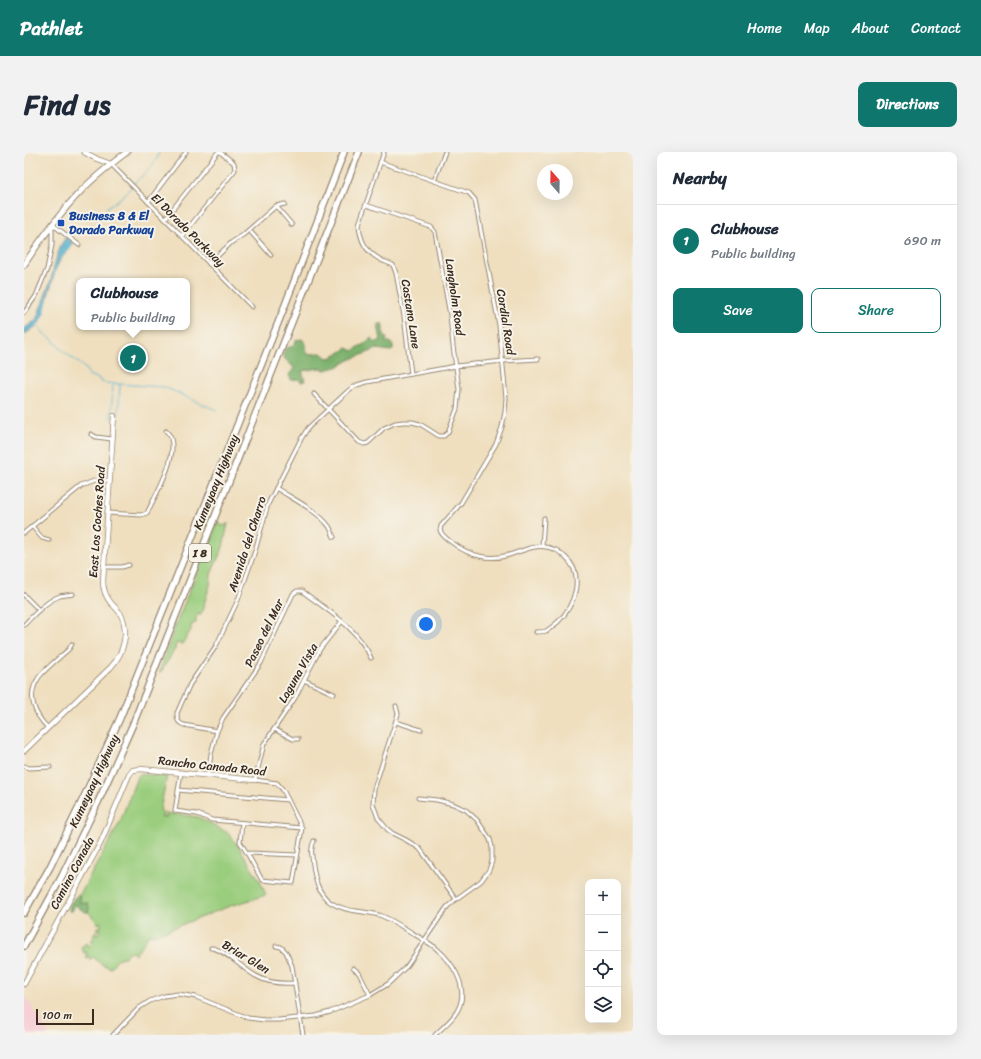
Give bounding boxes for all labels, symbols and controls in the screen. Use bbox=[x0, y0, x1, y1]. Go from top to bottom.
text: Pathlet bbox=[20, 12, 83, 45]
text: Home bbox=[747, 16, 782, 41]
text: Map bbox=[804, 16, 830, 41]
text: About bbox=[852, 16, 889, 41]
text: Contact bbox=[911, 16, 961, 41]
text: Find us bbox=[24, 80, 111, 129]
button: Directions bbox=[858, 82, 957, 127]
text: Nearby bbox=[673, 163, 727, 193]
north arrow bbox=[537, 164, 573, 200]
street label: El Dorado Parkway bbox=[146, 188, 231, 273]
place label: Business 8 & El Dorado Parkway bbox=[69, 205, 155, 241]
text: Clubhouse bbox=[711, 216, 779, 242]
marker: Business 8 & El Dorado Parkway bbox=[56, 218, 66, 228]
text: 1 bbox=[683, 229, 689, 252]
text: 690 m bbox=[904, 229, 941, 252]
text: Public building bbox=[711, 242, 796, 265]
street label: Langholm Road bbox=[439, 257, 471, 338]
popup bbox=[76, 278, 190, 330]
street label: Castano Lane bbox=[395, 278, 427, 350]
text: Clubhouse bbox=[91, 280, 159, 306]
street label: Cordial Road bbox=[490, 287, 522, 358]
button: Save bbox=[673, 288, 803, 333]
button: Share bbox=[811, 288, 941, 333]
text: Public building bbox=[91, 306, 175, 329]
pin: 1 bbox=[120, 343, 146, 373]
street label: Kumeyaay Highway bbox=[187, 430, 245, 533]
street label: East Los Coches Road bbox=[82, 464, 112, 579]
street label: Avenida del Charro bbox=[221, 493, 273, 596]
road number: I 8 bbox=[189, 544, 211, 562]
street label: Paseo del Mar bbox=[238, 594, 291, 671]
your location bbox=[416, 614, 436, 634]
street label: Laguna Vista bbox=[272, 638, 325, 707]
street label: Kumeyaay Highway bbox=[63, 730, 126, 832]
street label: Rancho Canada Road bbox=[157, 749, 268, 783]
street label: Camino Canada bbox=[44, 833, 100, 913]
map controls bbox=[585, 879, 621, 1023]
button: + bbox=[585, 879, 621, 915]
button: − bbox=[585, 915, 621, 951]
street label: Briar Glen bbox=[218, 934, 275, 980]
button: locate bbox=[585, 951, 621, 987]
button: layers bbox=[585, 987, 621, 1023]
text: 100 m bbox=[42, 1006, 72, 1025]
scale bar bbox=[36, 1007, 94, 1026]

